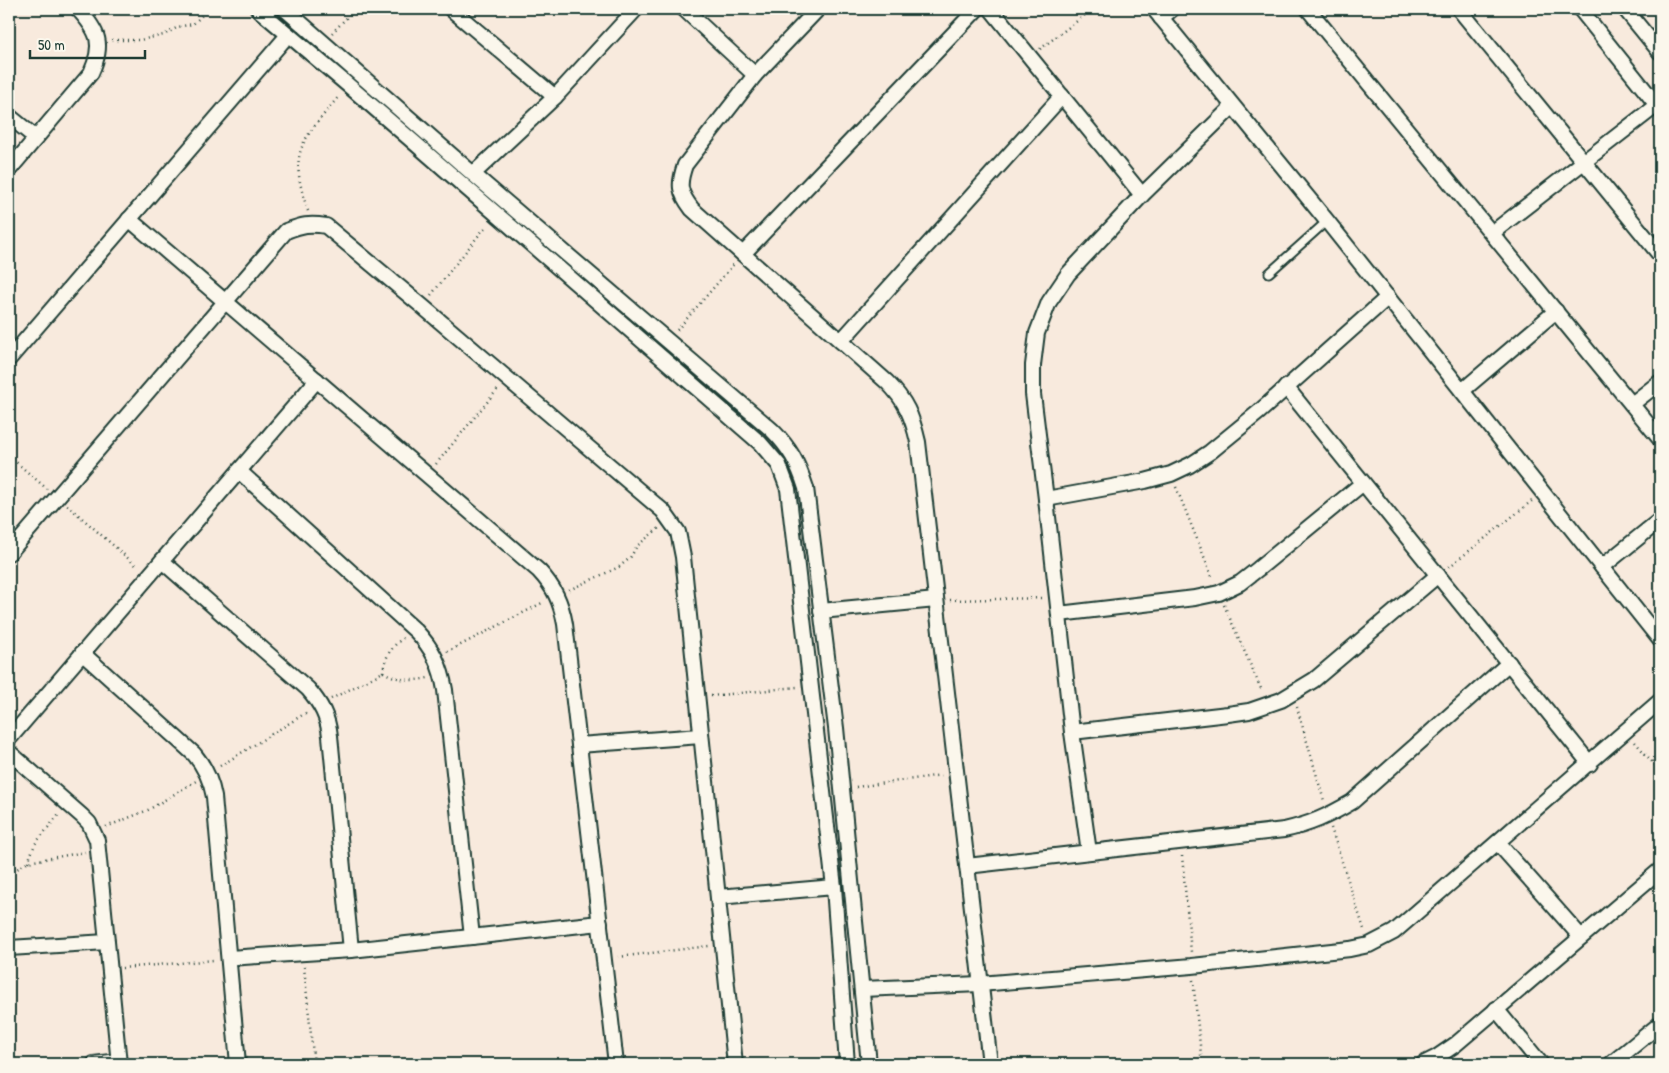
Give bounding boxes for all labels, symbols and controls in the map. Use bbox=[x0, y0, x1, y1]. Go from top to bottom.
scale bar bbox=[30, 28, 145, 60]
text: 50 m bbox=[38, 34, 65, 55]

